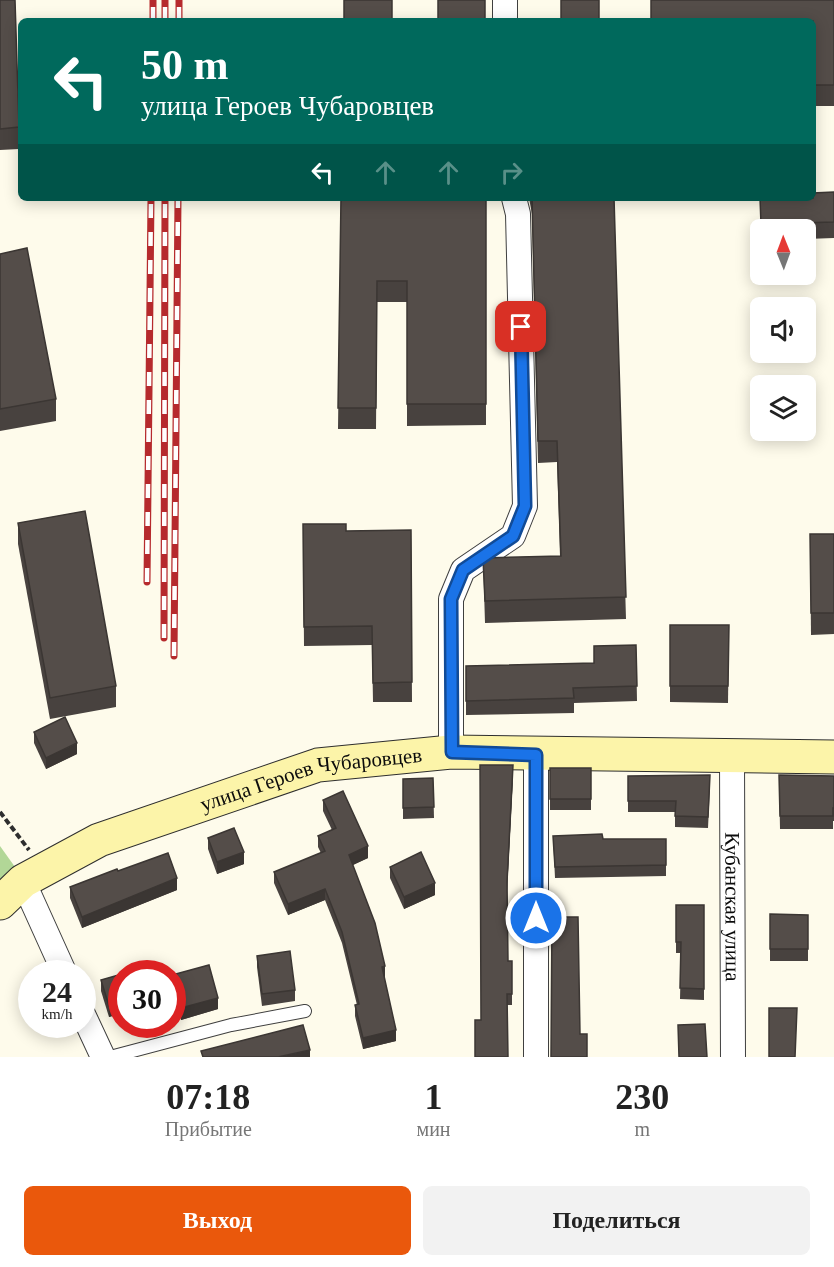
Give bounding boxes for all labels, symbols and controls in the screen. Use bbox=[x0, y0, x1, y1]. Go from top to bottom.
icon: left bbox=[42, 42, 120, 120]
text: 50 m bbox=[141, 42, 229, 88]
text: улица Героев Чубаровцев bbox=[141, 91, 434, 121]
icon: left bbox=[306, 156, 339, 189]
icon: ahead bbox=[369, 156, 402, 189]
icon: ahead bbox=[432, 156, 465, 189]
icon: right bbox=[495, 156, 528, 189]
north arrow bbox=[750, 219, 816, 285]
map controls bbox=[750, 219, 816, 441]
button: sound bbox=[750, 297, 816, 363]
pin bbox=[495, 301, 546, 352]
icon: arrive bbox=[504, 310, 537, 343]
button: layers bbox=[750, 375, 816, 441]
street label: улица Героев Чубаровцев bbox=[197, 743, 423, 816]
street label: Кубанская улица bbox=[720, 832, 745, 982]
position arrow bbox=[504, 886, 568, 950]
speed limit sign: 30 bbox=[108, 960, 186, 1038]
text: 24 bbox=[42, 975, 72, 1008]
text: km/h bbox=[42, 1006, 72, 1022]
text: 07:18 bbox=[166, 1077, 250, 1117]
text: 1 bbox=[425, 1077, 443, 1117]
text: 230 bbox=[615, 1077, 669, 1117]
text: Прибытие bbox=[165, 1118, 252, 1140]
text: мин bbox=[417, 1118, 451, 1140]
text: m bbox=[634, 1118, 650, 1140]
button: Выход bbox=[24, 1186, 411, 1255]
button: Поделиться bbox=[423, 1186, 810, 1255]

